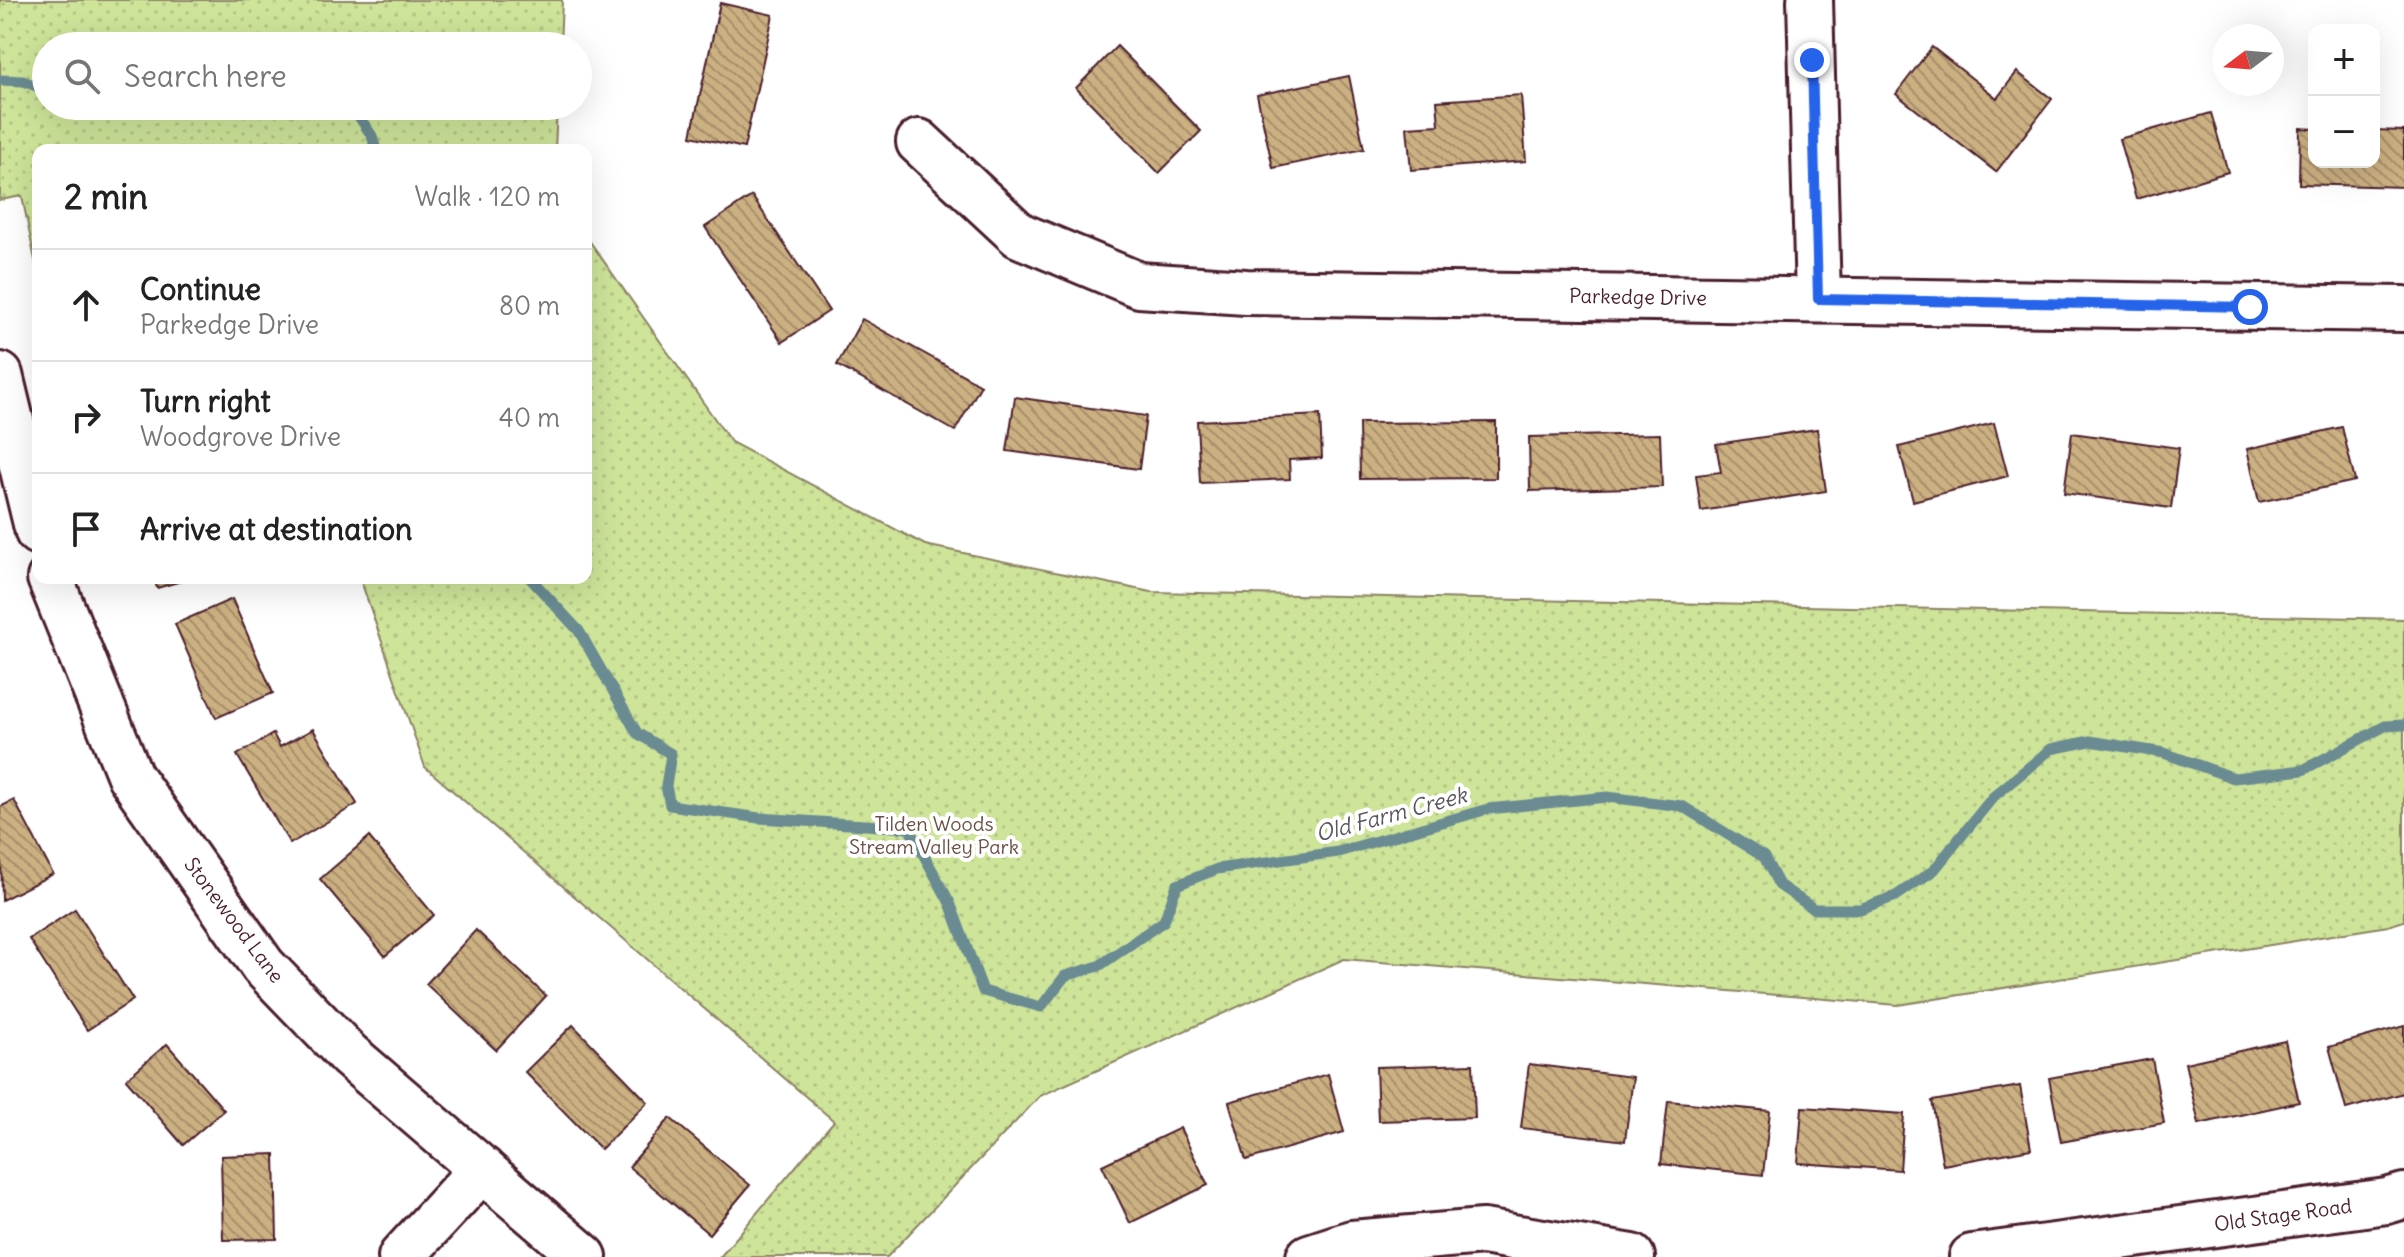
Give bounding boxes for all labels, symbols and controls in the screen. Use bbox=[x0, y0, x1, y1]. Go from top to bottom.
north arrow bbox=[2212, 24, 2284, 96]
map controls bbox=[2308, 24, 2380, 168]
button: + bbox=[2308, 24, 2380, 96]
search box bbox=[32, 32, 592, 120]
route end bbox=[1794, 42, 1830, 78]
icon: search bbox=[60, 54, 104, 98]
text: Search here bbox=[124, 57, 287, 95]
button: − bbox=[2308, 96, 2380, 168]
text: 2 min bbox=[64, 175, 148, 218]
text: Walk · 120 m bbox=[414, 180, 560, 213]
text: Continue bbox=[140, 270, 261, 308]
icon: ahead bbox=[64, 283, 108, 327]
street label: Parkedge Drive bbox=[1569, 283, 1707, 310]
text: 80 m bbox=[499, 289, 560, 322]
route start bbox=[2232, 289, 2268, 325]
text: Parkedge Drive bbox=[140, 308, 319, 341]
text: Turn right bbox=[140, 382, 271, 420]
icon: right bbox=[64, 395, 108, 439]
text: 40 m bbox=[499, 401, 560, 434]
text: Woodgrove Drive bbox=[140, 420, 341, 453]
icon: arrive bbox=[64, 507, 108, 551]
text: Arrive at destination bbox=[140, 510, 412, 548]
water label: Old Farm Creek bbox=[1312, 780, 1471, 848]
park label: Tilden Woods Stream Valley Park bbox=[849, 811, 1019, 859]
street label: Stonewood Lane bbox=[179, 852, 290, 987]
street label: Old Stage Road bbox=[2212, 1192, 2354, 1237]

